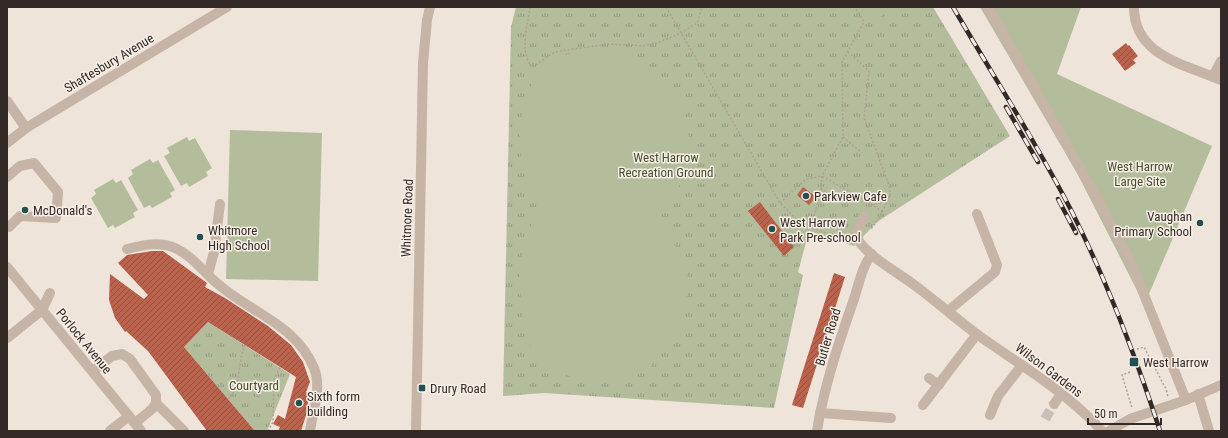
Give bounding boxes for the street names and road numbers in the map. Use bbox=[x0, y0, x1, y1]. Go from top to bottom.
street label: Shaftesbury Avenue bbox=[61, 30, 157, 96]
street label: Whitmore Road bbox=[398, 179, 416, 257]
street label: Porlock Avenue bbox=[53, 305, 115, 377]
street label: Butler Road bbox=[812, 306, 844, 368]
street label: Wilson Gardens bbox=[1012, 340, 1086, 400]

